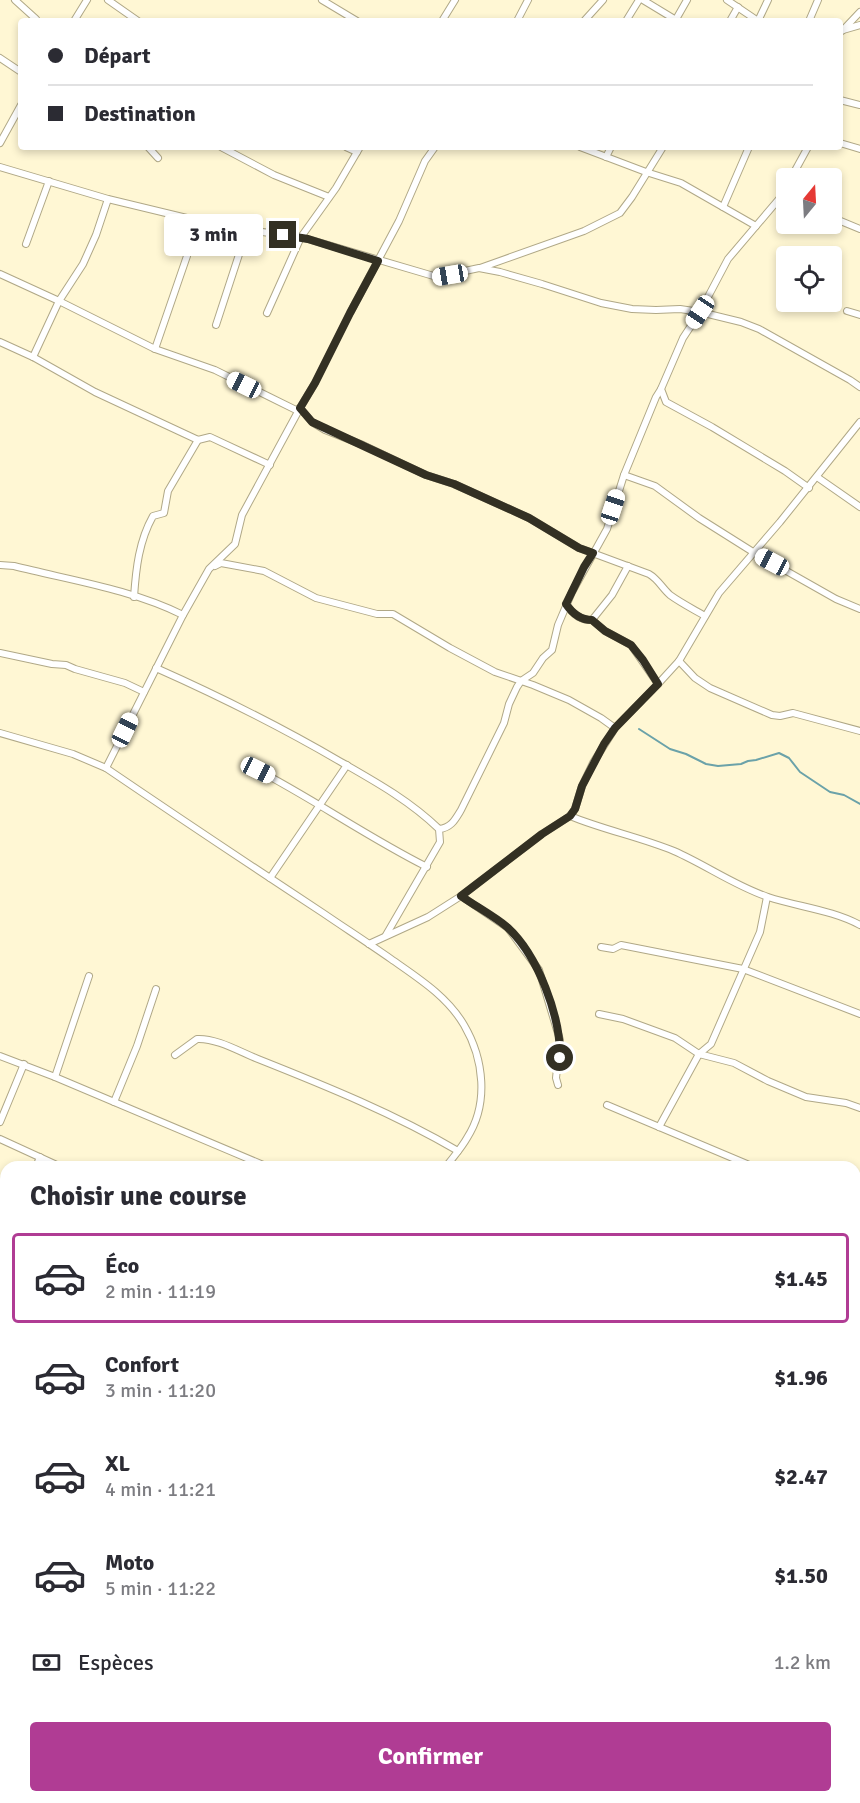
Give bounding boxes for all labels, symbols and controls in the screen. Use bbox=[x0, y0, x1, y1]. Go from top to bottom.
text: Départ bbox=[84, 42, 151, 69]
text: Destination bbox=[84, 100, 196, 127]
north arrow bbox=[776, 168, 842, 234]
map controls bbox=[776, 168, 842, 312]
callout: 3 min bbox=[163, 214, 262, 256]
route end bbox=[269, 221, 296, 248]
text: 3 min bbox=[189, 222, 238, 247]
button: locate bbox=[776, 246, 842, 312]
car bbox=[431, 263, 469, 287]
car bbox=[682, 292, 718, 332]
car bbox=[224, 369, 264, 401]
car bbox=[599, 487, 627, 527]
car bbox=[752, 546, 792, 578]
car bbox=[109, 710, 141, 750]
car bbox=[238, 754, 278, 786]
route start bbox=[546, 1044, 573, 1071]
text: Choisir une course bbox=[30, 1180, 247, 1213]
icon: car bbox=[33, 1251, 87, 1305]
text: Éco bbox=[105, 1252, 139, 1279]
text: $1.45 bbox=[774, 1265, 828, 1292]
text: 2 min · 11:19 bbox=[105, 1279, 216, 1304]
icon: car bbox=[33, 1350, 87, 1404]
text: Confort bbox=[105, 1351, 179, 1378]
text: $1.96 bbox=[774, 1364, 828, 1391]
text: 3 min · 11:20 bbox=[105, 1378, 216, 1403]
icon: car bbox=[33, 1449, 87, 1503]
text: XL bbox=[105, 1450, 130, 1477]
text: $2.47 bbox=[774, 1463, 828, 1490]
text: 4 min · 11:21 bbox=[105, 1477, 216, 1502]
icon: car bbox=[33, 1548, 87, 1602]
text: Moto bbox=[105, 1549, 154, 1576]
text: $1.50 bbox=[774, 1562, 828, 1589]
text: 5 min · 11:22 bbox=[105, 1576, 216, 1601]
icon: cash bbox=[30, 1646, 63, 1679]
text: Espèces bbox=[78, 1649, 154, 1676]
text: 1.2 km bbox=[774, 1650, 831, 1675]
button: Confirmer bbox=[30, 1722, 831, 1791]

